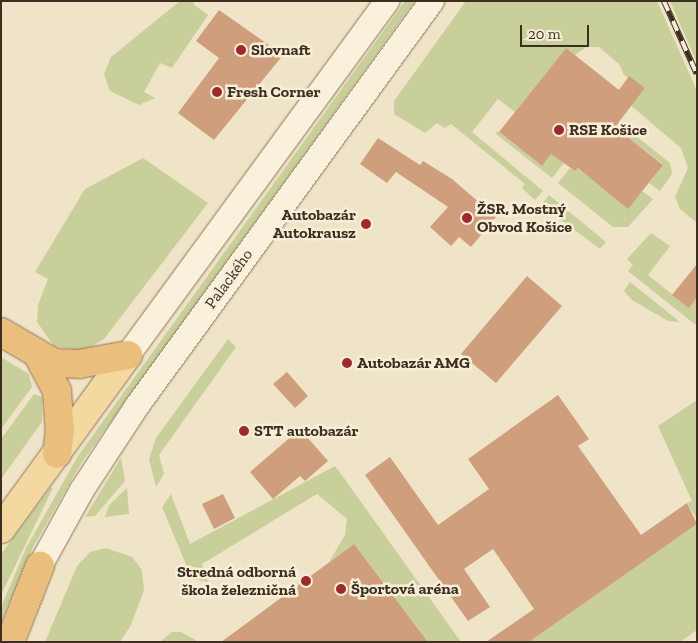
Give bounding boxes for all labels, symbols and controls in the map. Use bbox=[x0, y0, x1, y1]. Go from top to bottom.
scale bar bbox=[523, 15, 592, 47]
text: 20 m bbox=[528, 25, 561, 43]
place label: Slovnaft bbox=[251, 40, 310, 60]
marker: Slovnaft bbox=[235, 44, 247, 56]
place label: Fresh Corner bbox=[227, 82, 320, 102]
marker: Fresh Corner bbox=[211, 86, 223, 98]
place label: RSE Košice bbox=[569, 120, 647, 140]
marker: RSE Košice bbox=[553, 124, 565, 136]
place label: ŽSR, Mostný Obvod Košice bbox=[477, 199, 572, 237]
place label: Autobazár Autokrausz bbox=[273, 205, 356, 243]
marker: ŽSR, Mostný Obvod Košice bbox=[461, 212, 473, 224]
marker: Autobazár Autokrausz bbox=[360, 218, 372, 230]
street label: Palackého bbox=[201, 245, 257, 313]
place label: Autobazár AMG bbox=[357, 353, 471, 373]
marker: Autobazár AMG bbox=[341, 357, 353, 369]
place label: STT autobazár bbox=[254, 421, 359, 441]
marker: STT autobazár bbox=[238, 425, 250, 437]
place label: Stredná odborná škola železničná bbox=[177, 562, 296, 600]
marker: Stredná odborná škola železničná bbox=[300, 575, 312, 587]
place label: Športová aréna bbox=[351, 579, 459, 599]
marker: Športová aréna bbox=[335, 583, 347, 595]

